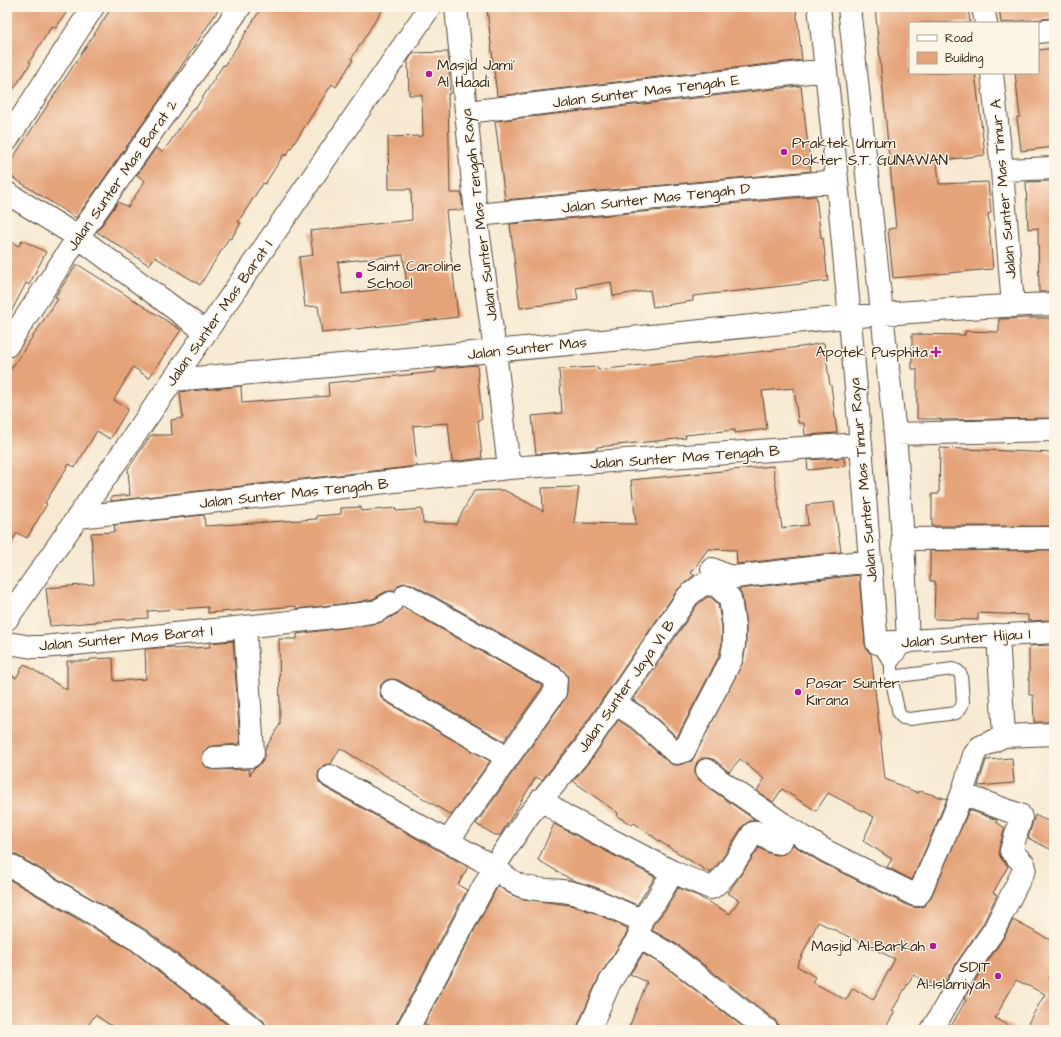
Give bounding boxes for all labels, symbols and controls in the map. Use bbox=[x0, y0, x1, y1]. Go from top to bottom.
legend bbox=[909, 22, 1039, 74]
text: Road bbox=[945, 30, 973, 47]
text: Building bbox=[945, 50, 983, 68]
place label: Masjid Jami' Al Haadi bbox=[437, 55, 515, 93]
marker: Masjid Jami' Al Haadi bbox=[424, 69, 434, 79]
street label: Jalan Sunter Mas Tengah E bbox=[551, 70, 741, 114]
street label: Jalan Sunter Mas Barat 2 bbox=[62, 95, 183, 255]
street label: Jalan Sunter Mas Timur A bbox=[985, 98, 1022, 280]
street label: Jalan Sunter Mas Tengah Raya bbox=[456, 107, 504, 322]
place label: Praktek Umum Dokter S.T. GUNAWAN bbox=[792, 133, 948, 171]
marker: Praktek Umum Dokter S.T. GUNAWAN bbox=[779, 147, 789, 157]
street label: Jalan Sunter Mas Tengah D bbox=[561, 178, 752, 220]
street label: Jalan Sunter Mas Barat I bbox=[161, 236, 278, 391]
place label: Saint Caroline School bbox=[367, 256, 461, 294]
marker: Saint Caroline School bbox=[354, 270, 364, 280]
street label: Jalan Sunter Mas bbox=[466, 332, 588, 365]
place label: Apotek Pusphita bbox=[816, 342, 928, 363]
marker: Apotek Pusphita bbox=[931, 347, 941, 357]
street label: Jalan Sunter Mas Timur Raya bbox=[844, 376, 884, 583]
street label: Jalan Sunter Mas Tengah B bbox=[589, 440, 781, 476]
street label: Jalan Sunter Mas Tengah B bbox=[198, 473, 390, 515]
street label: Jalan Sunter Jaya VI B bbox=[572, 615, 681, 758]
street label: Jalan Sunter Mas Barat I bbox=[38, 620, 214, 657]
street label: Jalan Sunter Hijau I bbox=[901, 623, 1032, 654]
place label: Pasar Sunter Kirana bbox=[806, 673, 900, 711]
marker: Pasar Sunter Kirana bbox=[793, 687, 803, 697]
place label: Masjid Al-Barkah bbox=[811, 936, 926, 957]
marker: Masjid Al-Barkah bbox=[928, 941, 938, 951]
place label: SDIT Al-Islamiyah bbox=[916, 957, 991, 996]
marker: SDIT Al-Islamiyah bbox=[993, 971, 1003, 981]

